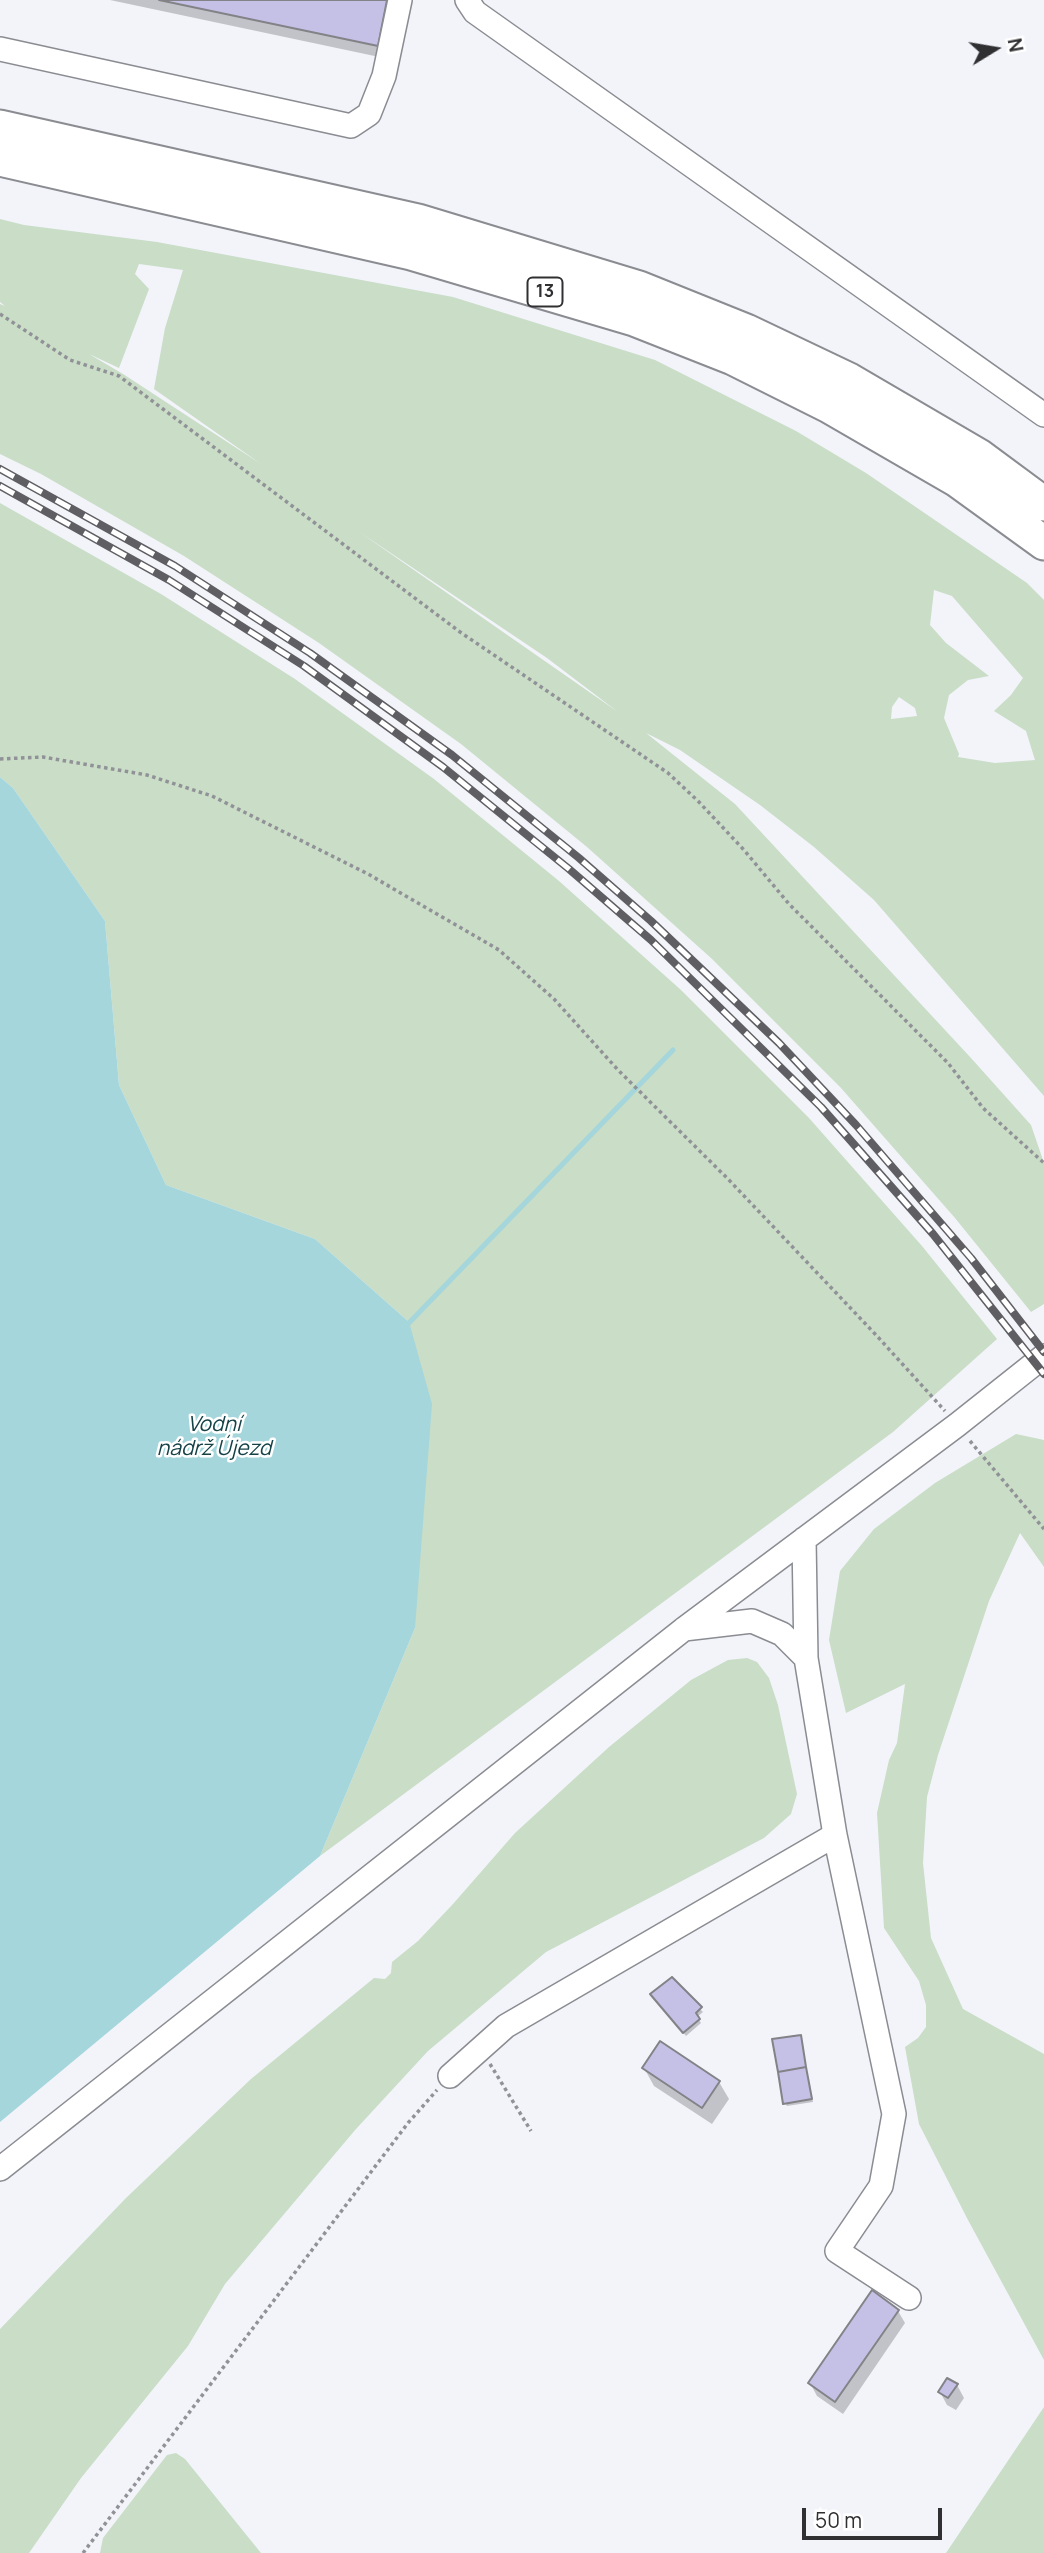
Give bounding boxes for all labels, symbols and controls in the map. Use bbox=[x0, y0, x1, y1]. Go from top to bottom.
north arrow bbox=[960, 14, 1030, 84]
text: N bbox=[1002, 36, 1030, 54]
road number: 13 bbox=[528, 278, 562, 306]
water label: Vodní nádrž Újezd bbox=[157, 1412, 271, 1462]
scale bar bbox=[806, 2494, 946, 2538]
text: 50 m bbox=[815, 2506, 862, 2534]

